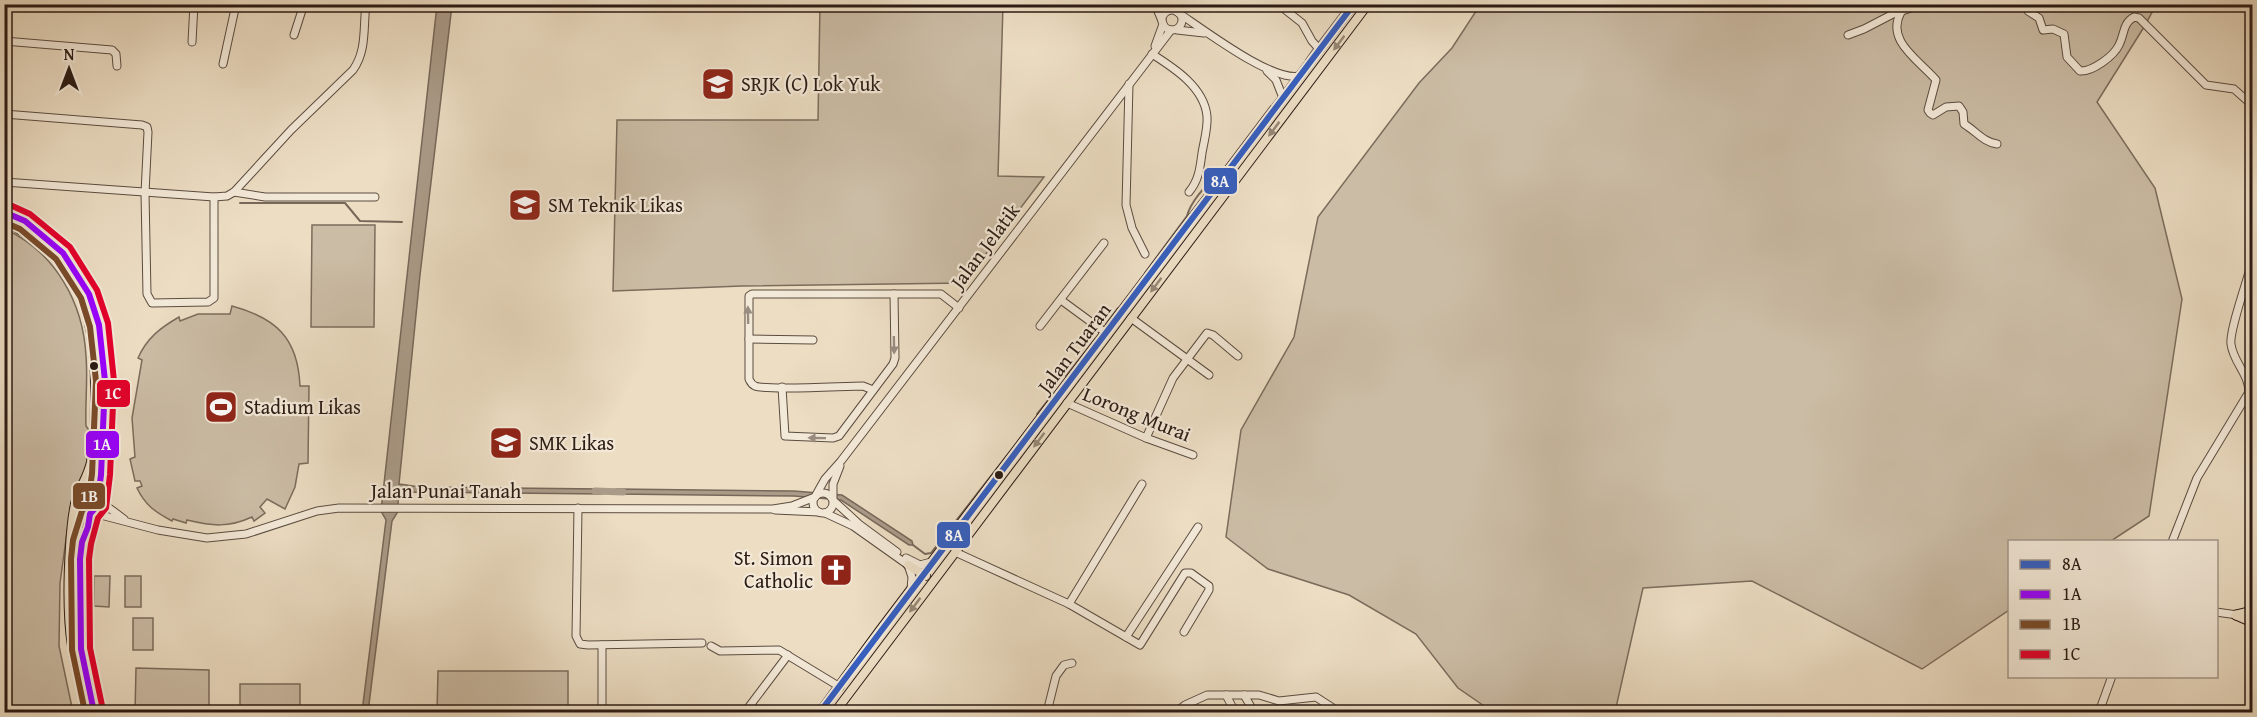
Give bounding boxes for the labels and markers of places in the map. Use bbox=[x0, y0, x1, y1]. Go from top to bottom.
school or university icon: SRJK (C) Lok Yuk bbox=[700, 66, 736, 102]
place label: SRJK (C) Lok Yuk bbox=[741, 69, 881, 98]
school or university icon: SM Teknik Likas bbox=[507, 187, 543, 223]
place label: SM Teknik Likas bbox=[548, 190, 683, 219]
unlabelled marker bbox=[88, 360, 100, 372]
sports icon: Stadium Likas bbox=[203, 389, 239, 425]
place label: Stadium Likas bbox=[244, 392, 361, 421]
school or university icon: SMK Likas bbox=[488, 425, 524, 461]
place label: SMK Likas bbox=[529, 428, 614, 457]
unlabelled marker bbox=[993, 469, 1005, 481]
place label: St. Simon Catholic bbox=[734, 543, 813, 595]
church icon: St. Simon Catholic bbox=[818, 552, 854, 588]

